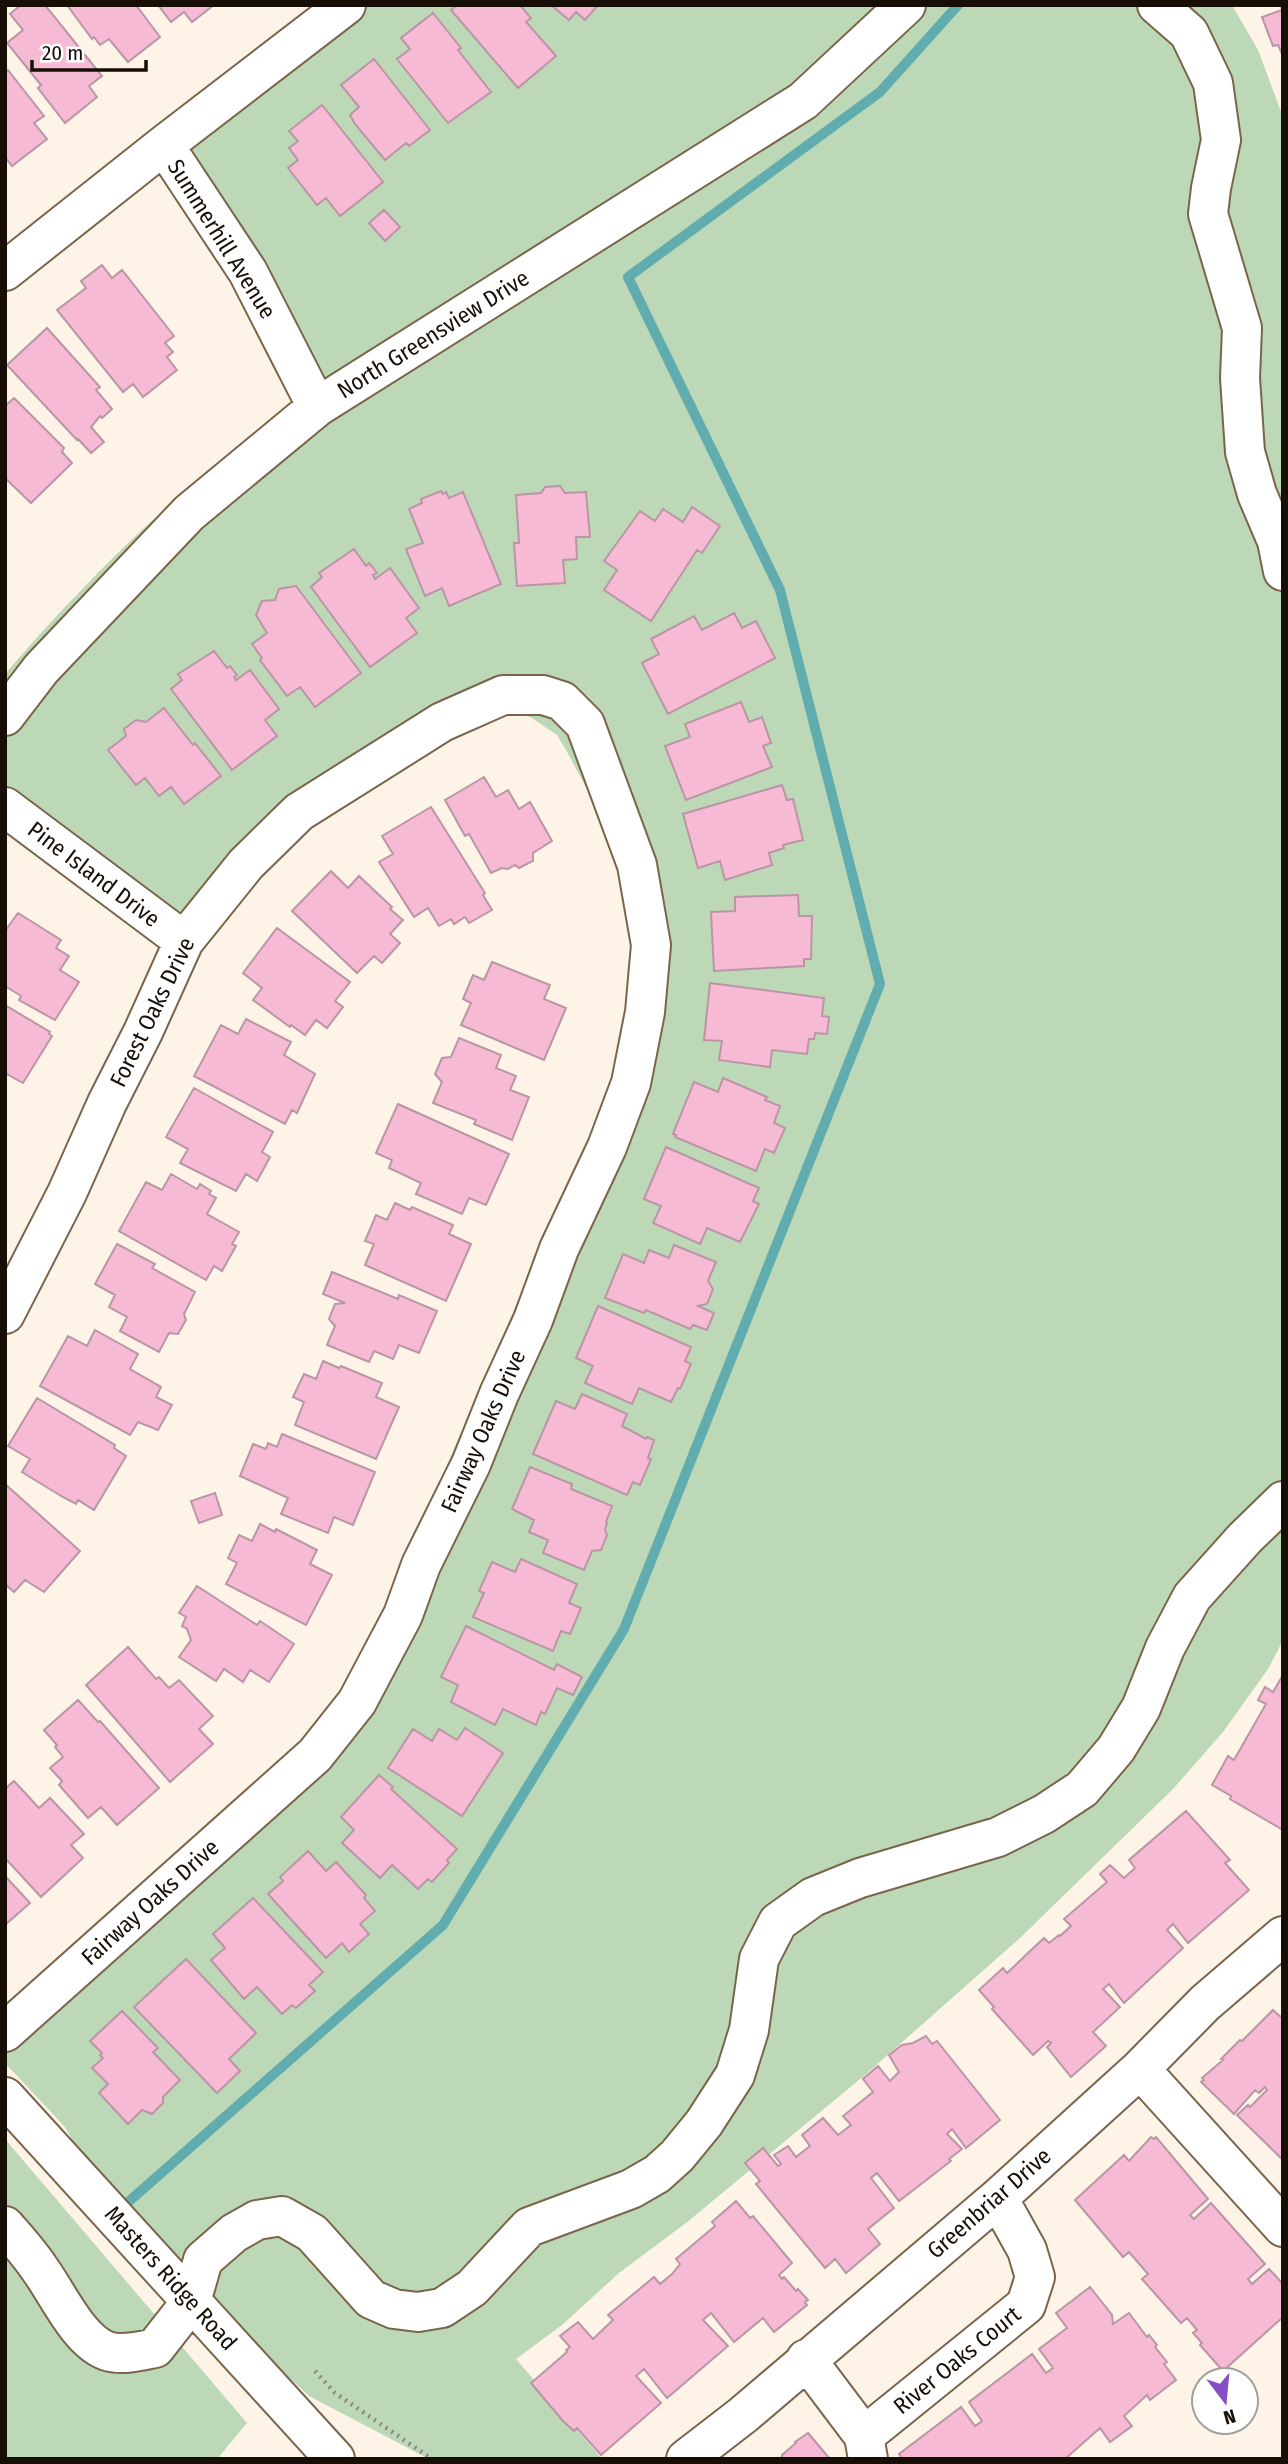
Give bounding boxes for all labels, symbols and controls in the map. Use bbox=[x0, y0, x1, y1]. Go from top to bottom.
scale bar bbox=[32, 28, 145, 72]
text: 20 m bbox=[42, 40, 83, 66]
street label: Summerhill Avenue bbox=[162, 154, 282, 324]
street label: North Greensview Drive bbox=[332, 264, 534, 404]
street label: Pine Island Drive bbox=[22, 815, 166, 933]
street label: Forest Oaks Drive bbox=[104, 933, 200, 1091]
street label: Fairway Oaks Drive bbox=[435, 1345, 531, 1517]
street label: Fairway Oaks Drive bbox=[76, 1833, 224, 1971]
street label: Greenbriar Drive bbox=[921, 2142, 1057, 2264]
street label: Masters Ridge Road bbox=[99, 2200, 243, 2356]
street label: River Oaks Court bbox=[888, 2300, 1027, 2420]
north arrow bbox=[1190, 2366, 1260, 2436]
text: N bbox=[1221, 2404, 1238, 2429]

